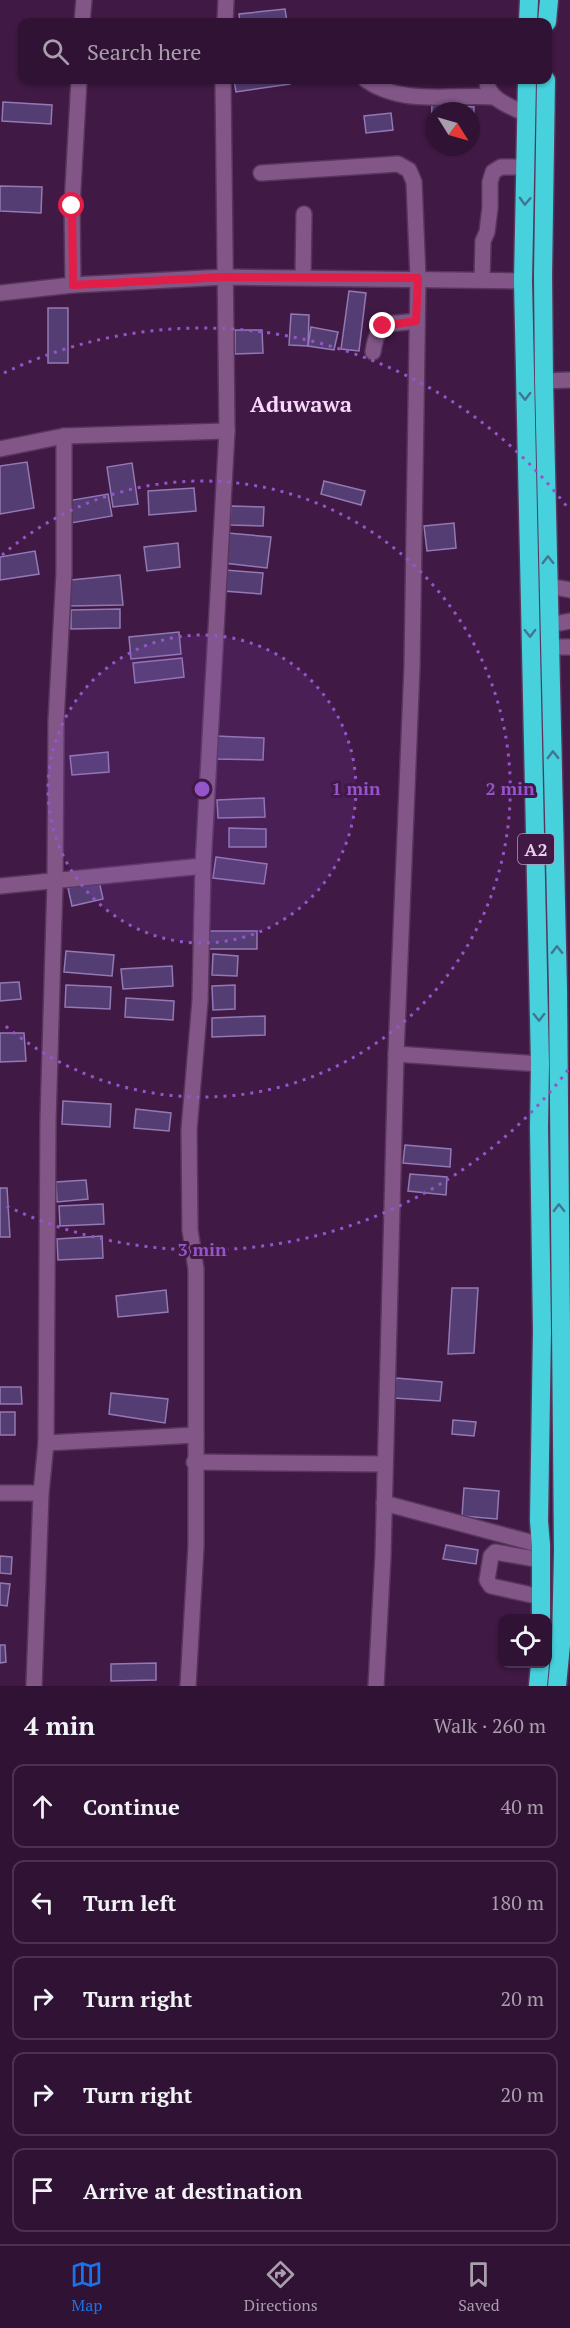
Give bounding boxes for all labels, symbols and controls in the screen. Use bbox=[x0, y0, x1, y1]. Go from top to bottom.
search box bbox=[18, 18, 552, 84]
icon: search bbox=[39, 35, 72, 68]
text: Search here bbox=[87, 37, 201, 66]
north arrow bbox=[426, 102, 480, 156]
route start bbox=[58, 192, 84, 218]
one-way arrow bbox=[519, 196, 532, 205]
route end bbox=[369, 312, 395, 338]
district label: Aduwawa bbox=[250, 389, 352, 418]
one-way arrow bbox=[518, 391, 531, 400]
one-way arrow bbox=[542, 555, 554, 564]
one-way arrow bbox=[524, 628, 537, 637]
one-way arrow bbox=[546, 750, 559, 759]
text: 1 min bbox=[331, 776, 381, 800]
text: 2 min bbox=[485, 776, 535, 800]
centre of rings bbox=[192, 779, 212, 799]
road number: A2 bbox=[518, 834, 554, 864]
one-way arrow bbox=[551, 945, 564, 954]
one-way arrow bbox=[533, 1012, 546, 1021]
one-way arrow bbox=[553, 1203, 565, 1212]
text: 3 min bbox=[177, 1237, 227, 1261]
map controls bbox=[498, 1614, 552, 1668]
button: locate bbox=[498, 1614, 552, 1668]
text: 4 min bbox=[24, 1708, 95, 1742]
text: Walk · 260 m bbox=[434, 1712, 546, 1739]
icon: ahead bbox=[26, 1790, 59, 1823]
text: Continue bbox=[83, 1792, 180, 1821]
text: 40 m bbox=[501, 1793, 544, 1820]
icon: left bbox=[26, 1886, 59, 1919]
text: Turn left bbox=[83, 1888, 176, 1917]
text: 180 m bbox=[490, 1889, 544, 1916]
icon: right bbox=[26, 1982, 59, 2015]
text: Turn right bbox=[83, 1984, 192, 2013]
text: 20 m bbox=[501, 1985, 544, 2012]
icon: right bbox=[26, 2078, 59, 2111]
text: Turn right bbox=[83, 2080, 192, 2109]
text: 20 m bbox=[501, 2081, 544, 2108]
icon: arrive bbox=[26, 2174, 59, 2207]
text: Arrive at destination bbox=[83, 2176, 302, 2205]
tab: Map bbox=[70, 2258, 103, 2316]
tab: Directions bbox=[244, 2258, 318, 2316]
tab: Saved bbox=[458, 2258, 500, 2316]

